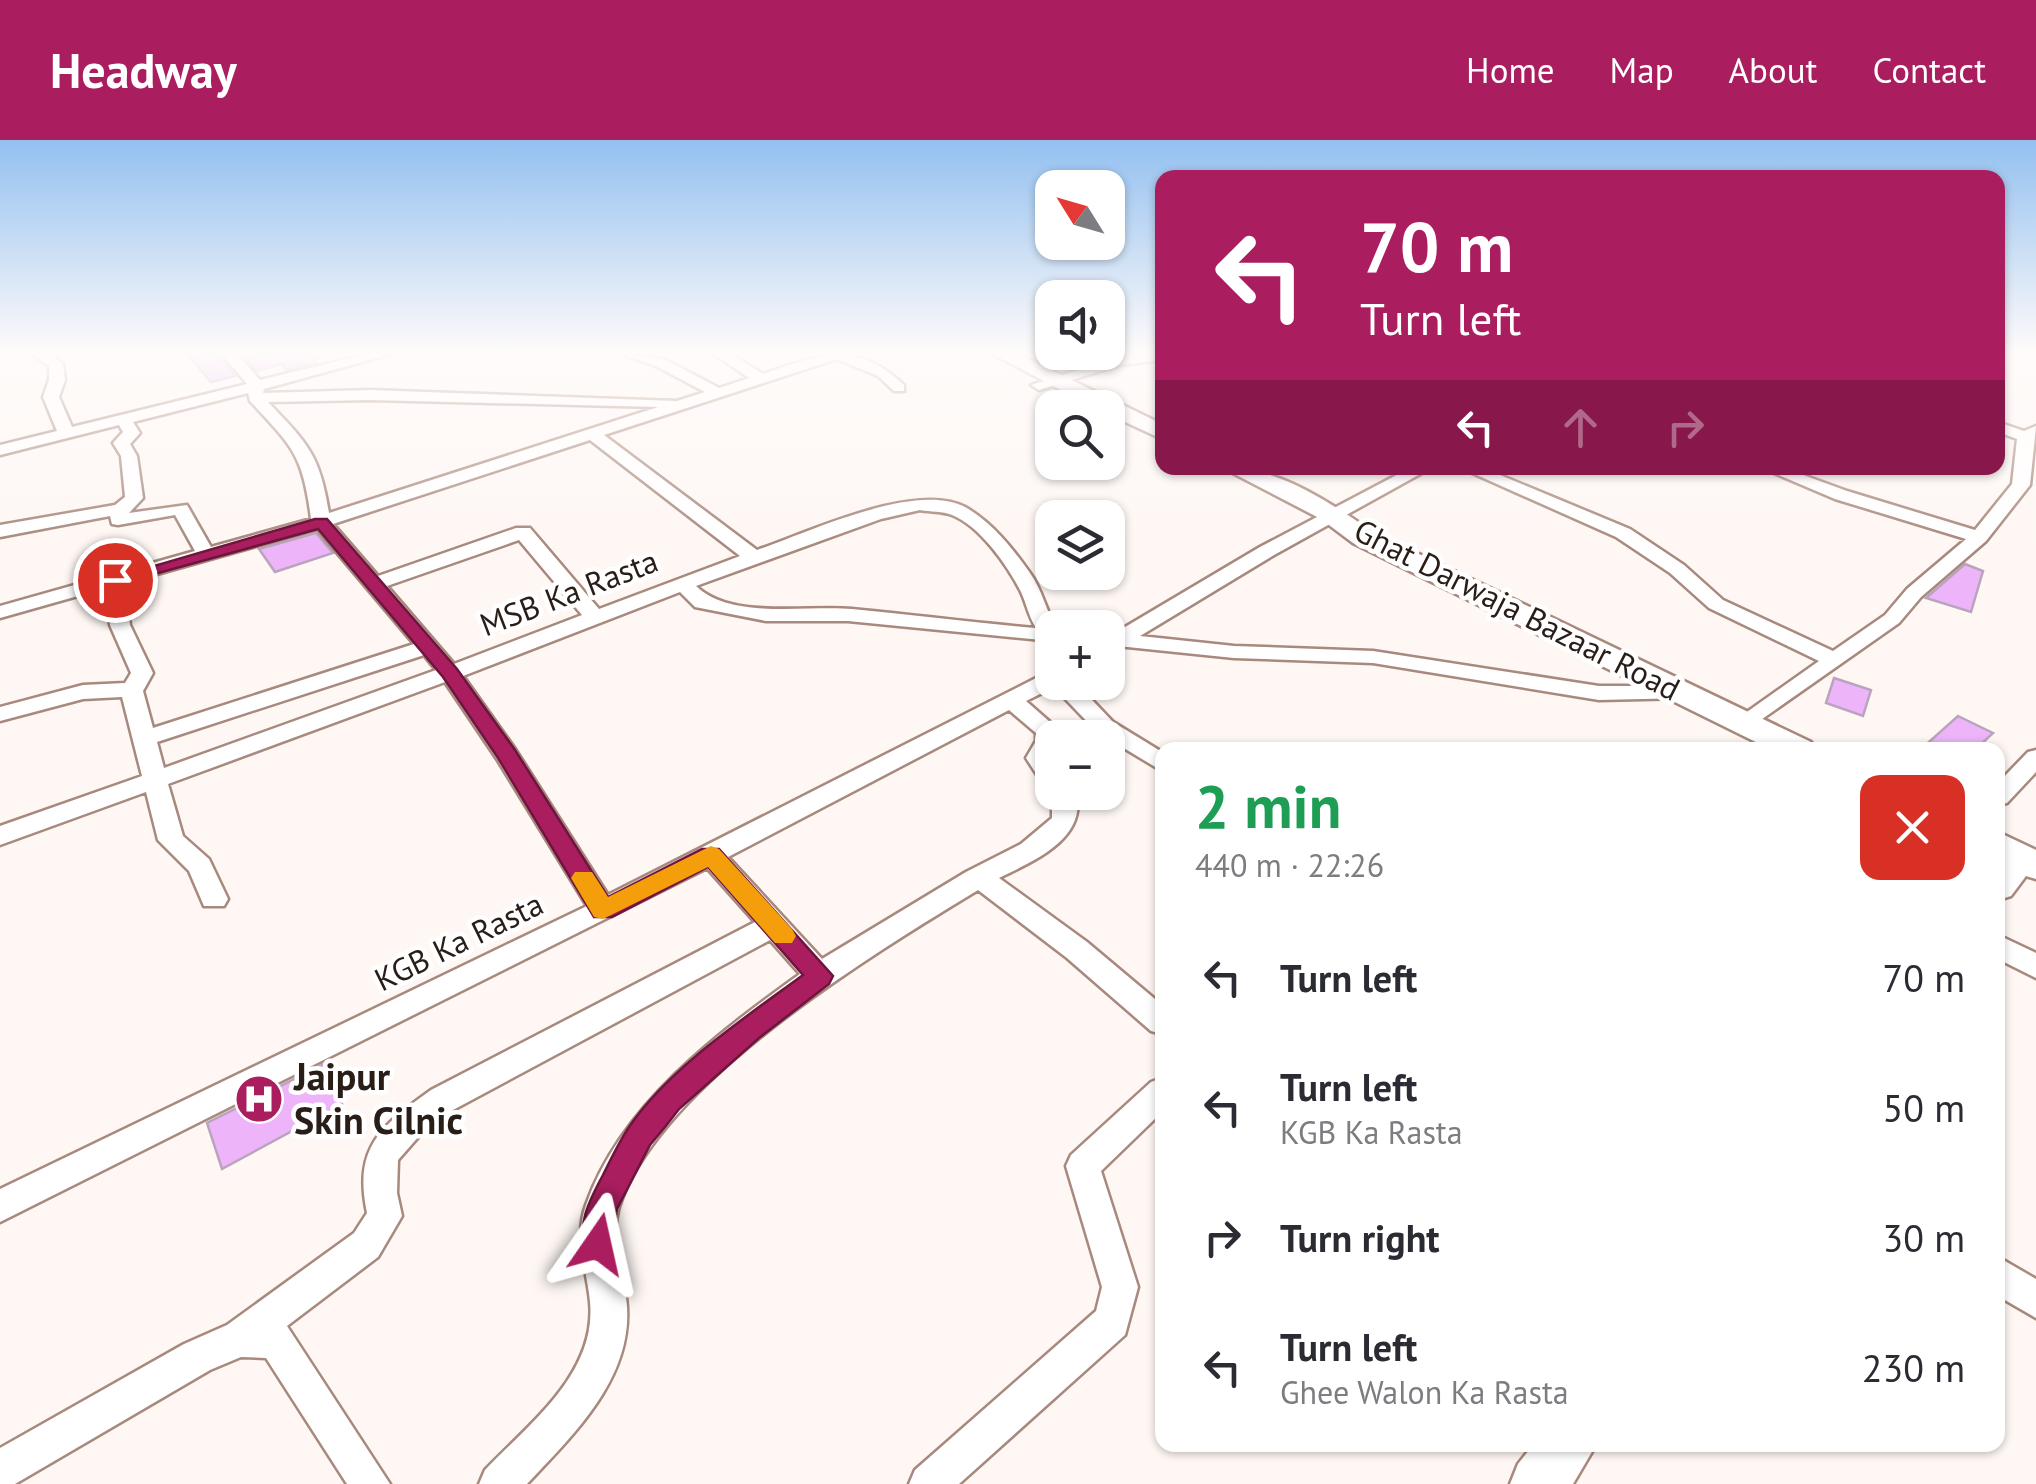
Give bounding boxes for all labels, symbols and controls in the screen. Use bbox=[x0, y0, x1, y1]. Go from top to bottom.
text: Headway bbox=[50, 39, 237, 101]
text: Home bbox=[1466, 47, 1555, 93]
text: Map bbox=[1610, 47, 1674, 93]
text: About bbox=[1729, 47, 1817, 93]
text: Contact bbox=[1872, 47, 1986, 93]
north arrow bbox=[1035, 170, 1125, 260]
map controls bbox=[1035, 170, 1125, 810]
text: 70 m bbox=[1360, 201, 1513, 291]
icon: left bbox=[1195, 210, 1325, 340]
button: sound bbox=[1035, 280, 1125, 370]
text: Turn left bbox=[1360, 289, 1521, 347]
button: search bbox=[1035, 390, 1125, 480]
icon: left bbox=[1448, 400, 1503, 455]
icon: ahead bbox=[1553, 400, 1608, 455]
icon: right bbox=[1658, 400, 1713, 455]
button: layers bbox=[1035, 500, 1125, 590]
street label: Ghat Darwaja Bazaar Road bbox=[1347, 509, 1687, 710]
pin bbox=[73, 538, 158, 623]
street label: MSB Ka Rasta bbox=[474, 539, 664, 645]
icon: arrive bbox=[88, 553, 143, 608]
button: + bbox=[1035, 610, 1125, 700]
button: − bbox=[1035, 720, 1125, 810]
text: 2 min bbox=[1195, 767, 1341, 845]
button: close bbox=[1860, 775, 1965, 880]
text: 440 m · 22:26 bbox=[1195, 844, 1384, 886]
street label: KGB Ka Rasta bbox=[367, 882, 550, 1000]
icon: left bbox=[1195, 950, 1250, 1005]
text: Turn left bbox=[1280, 953, 1417, 1002]
text: 70 m bbox=[1883, 953, 1965, 1002]
place label: Jaipur Skin Cilnic bbox=[293, 1051, 463, 1144]
text: Turn left bbox=[1280, 1062, 1417, 1111]
hospital icon: Jaipur Skin Cilnic bbox=[233, 1073, 285, 1125]
icon: left bbox=[1195, 1080, 1250, 1135]
text: 50 m bbox=[1883, 1083, 1965, 1132]
text: KGB Ka Rasta bbox=[1280, 1111, 1463, 1153]
position arrow bbox=[546, 1192, 650, 1296]
icon: right bbox=[1195, 1210, 1250, 1265]
text: Turn right bbox=[1280, 1213, 1440, 1262]
text: 30 m bbox=[1883, 1213, 1965, 1262]
text: Turn left bbox=[1280, 1322, 1417, 1371]
icon: left bbox=[1195, 1340, 1250, 1395]
text: 230 m bbox=[1862, 1343, 1965, 1392]
text: Ghee Walon Ka Rasta bbox=[1280, 1371, 1569, 1413]

